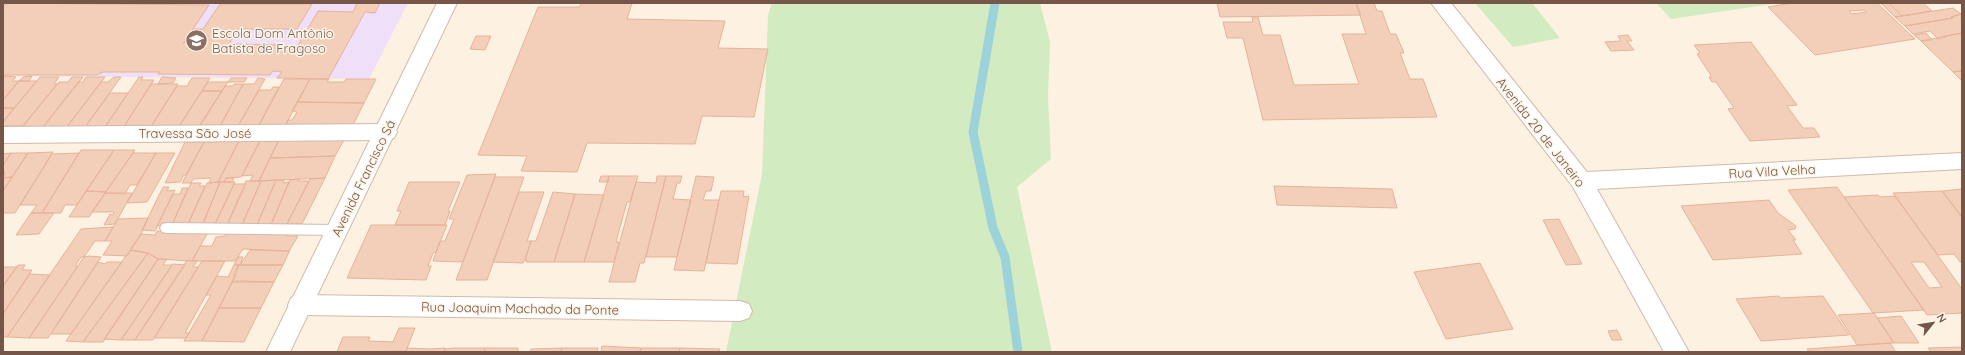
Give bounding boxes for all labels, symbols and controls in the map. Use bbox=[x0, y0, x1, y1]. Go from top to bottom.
place label: Escola Dom Antônio Batista de Fragoso bbox=[212, 25, 334, 56]
school or university icon: Escola Dom Antônio Batista de Fragoso bbox=[183, 27, 209, 53]
street label: Avenida 20 de Janeiro bbox=[1493, 74, 1589, 190]
street label: Avenida Francisco Sá bbox=[328, 117, 398, 239]
street label: Travessa São José bbox=[139, 125, 251, 141]
street label: Rua Vila Velha bbox=[1728, 161, 1816, 181]
street label: Rua Joaquim Machado da Ponte bbox=[421, 298, 619, 318]
north arrow bbox=[1913, 303, 1953, 343]
text: N bbox=[1934, 311, 1950, 325]

